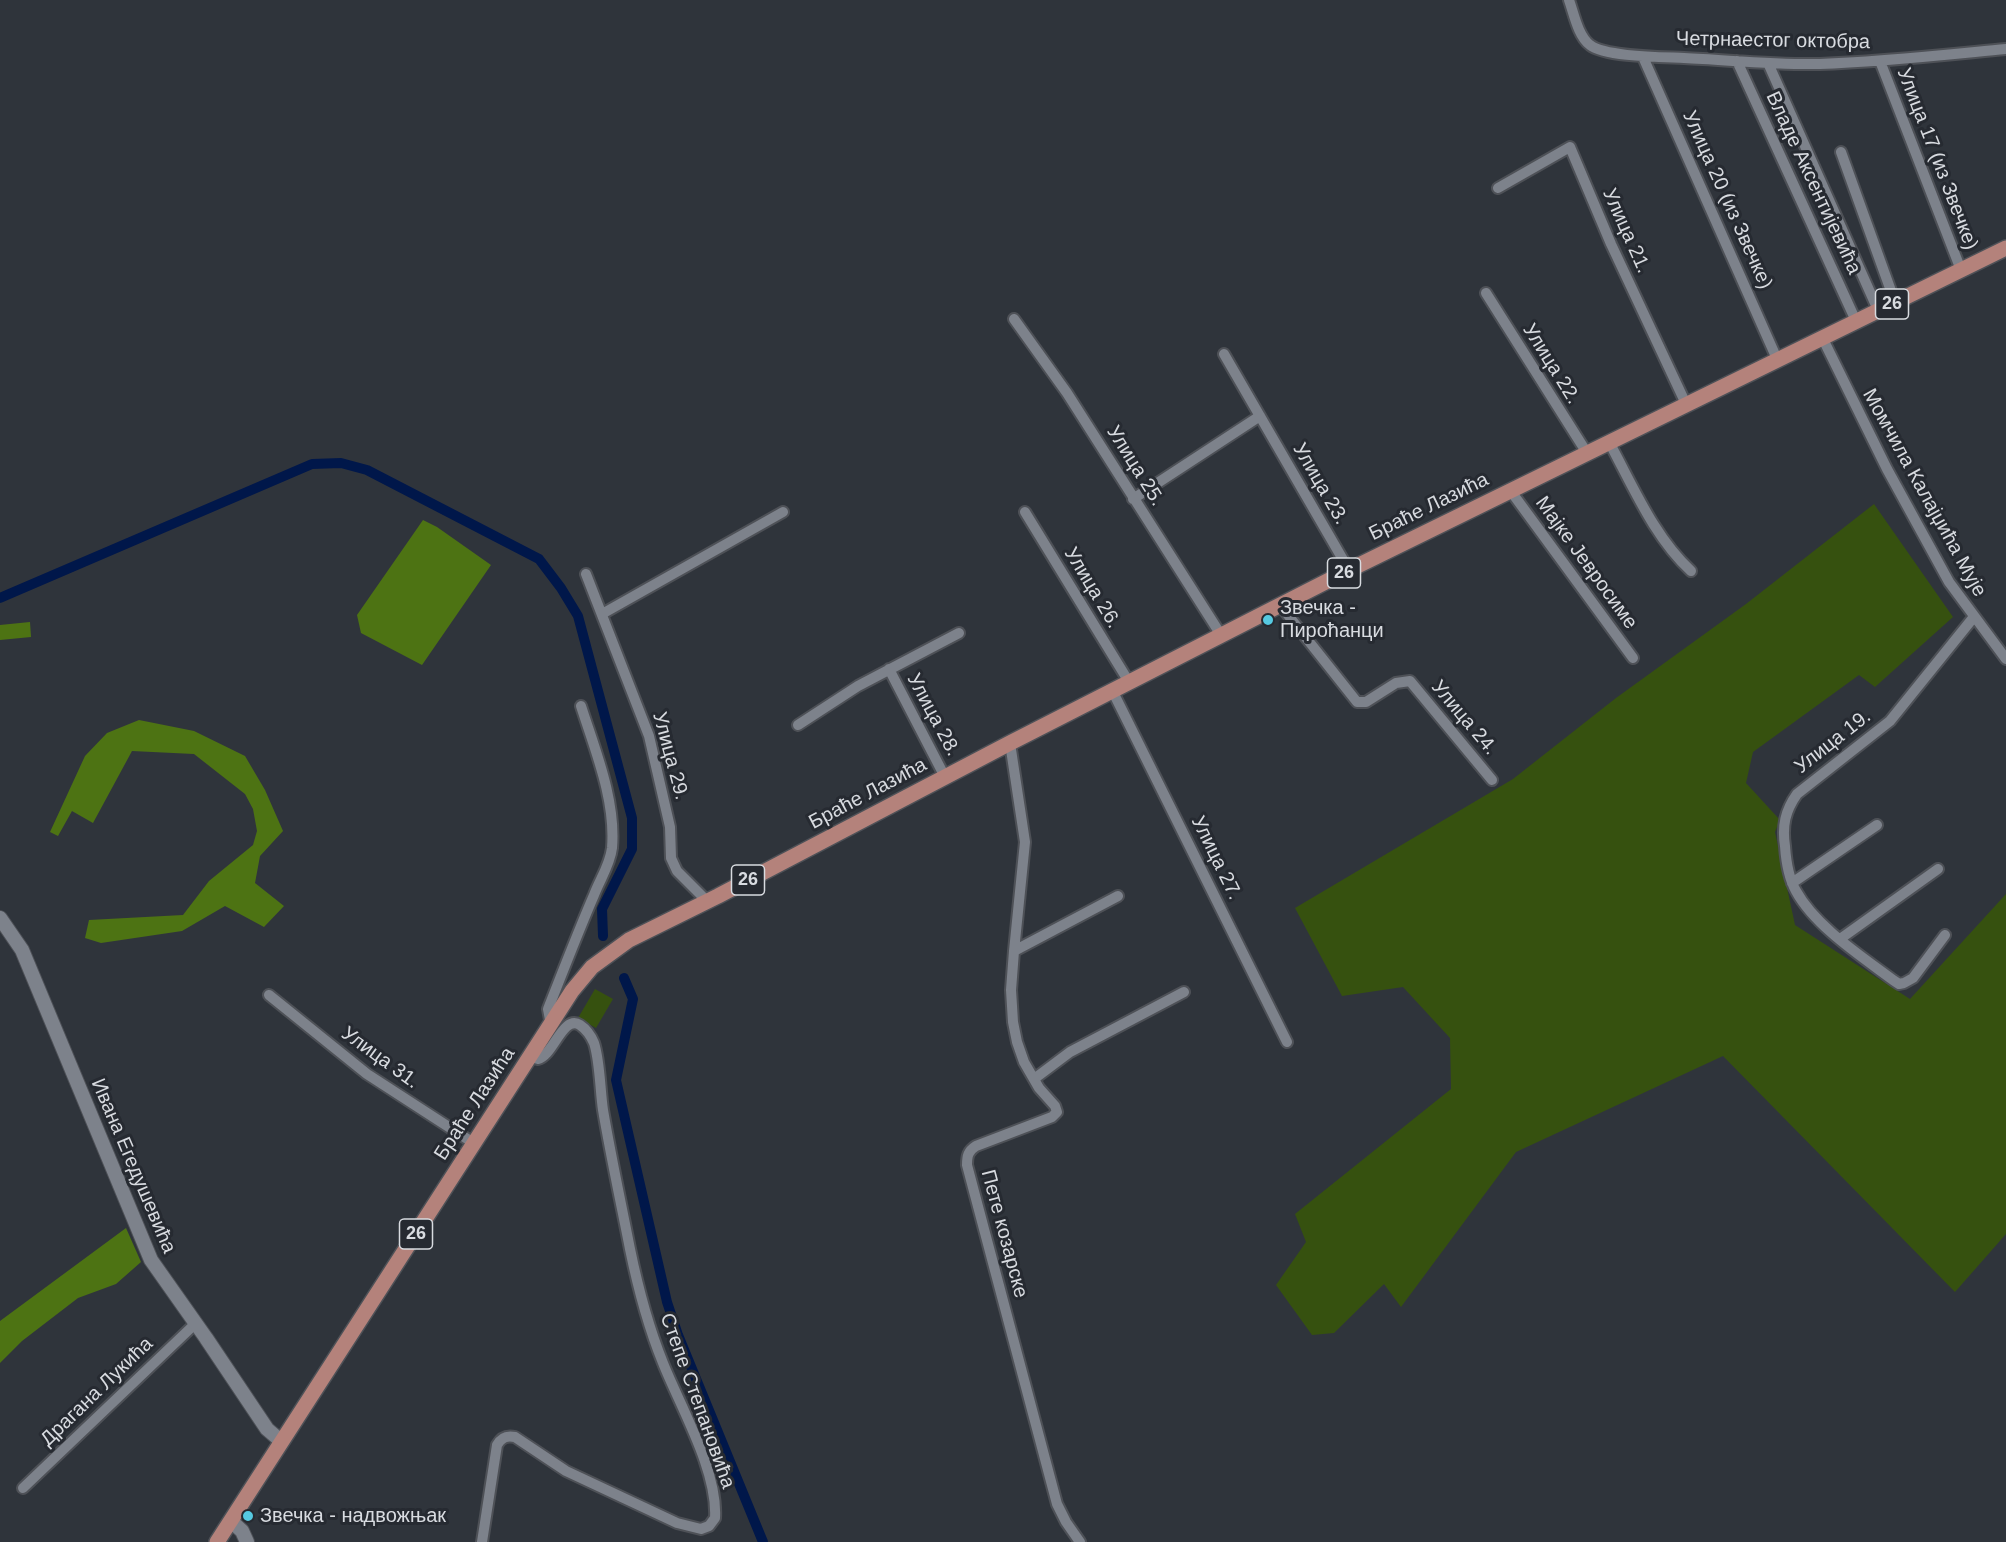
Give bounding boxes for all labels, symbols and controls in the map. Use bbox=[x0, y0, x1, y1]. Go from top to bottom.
street label: Четрнаестог октобра bbox=[1676, 27, 1870, 55]
street label: Улица 17 (из Звечке) bbox=[1891, 65, 1983, 253]
street label: Владе Аксентијевића bbox=[1760, 88, 1866, 278]
street label: Улица 20 (из Звечке) bbox=[1677, 107, 1777, 293]
street label: Улица 21. bbox=[1597, 185, 1655, 277]
road number: 26 bbox=[1876, 289, 1908, 319]
street label: Улица 22. bbox=[1517, 319, 1585, 409]
street label: Момчила Калајџића Мује bbox=[1857, 385, 1991, 601]
street label: Улица 25. bbox=[1101, 421, 1169, 511]
street label: Улица 23. bbox=[1287, 439, 1353, 529]
street label: Браће Лазића bbox=[1365, 468, 1493, 546]
street label: Мајке Јевросиме bbox=[1530, 492, 1642, 634]
street label: Улица 26. bbox=[1058, 543, 1126, 633]
road number: 26 bbox=[1328, 558, 1360, 588]
place label: Звечка - Пироћанци bbox=[1280, 596, 1384, 643]
marker: Звечка - Пироћанци bbox=[1261, 613, 1275, 627]
street label: Улица 28. bbox=[901, 670, 965, 760]
street label: Улица 24. bbox=[1426, 676, 1502, 760]
street label: Улица 19. bbox=[1790, 705, 1876, 779]
street label: Улица 29. bbox=[647, 709, 693, 803]
street label: Браће Лазића bbox=[805, 753, 931, 835]
street label: Улица 27. bbox=[1185, 812, 1247, 904]
road number: 26 bbox=[732, 865, 764, 895]
street label: Улица 31. bbox=[336, 1022, 424, 1094]
street label: Браће Лазића bbox=[430, 1043, 520, 1165]
street label: Ивана Егедушевића bbox=[85, 1075, 181, 1257]
street label: Пете козарске bbox=[975, 1167, 1033, 1301]
road number: 26 bbox=[400, 1219, 432, 1249]
street label: Степе Степановића bbox=[654, 1310, 740, 1492]
street label: Драгана Лукића bbox=[36, 1332, 158, 1452]
place label: Звечка - надвожњак bbox=[260, 1504, 446, 1528]
marker: Звечка - надвожњак bbox=[241, 1509, 255, 1523]

